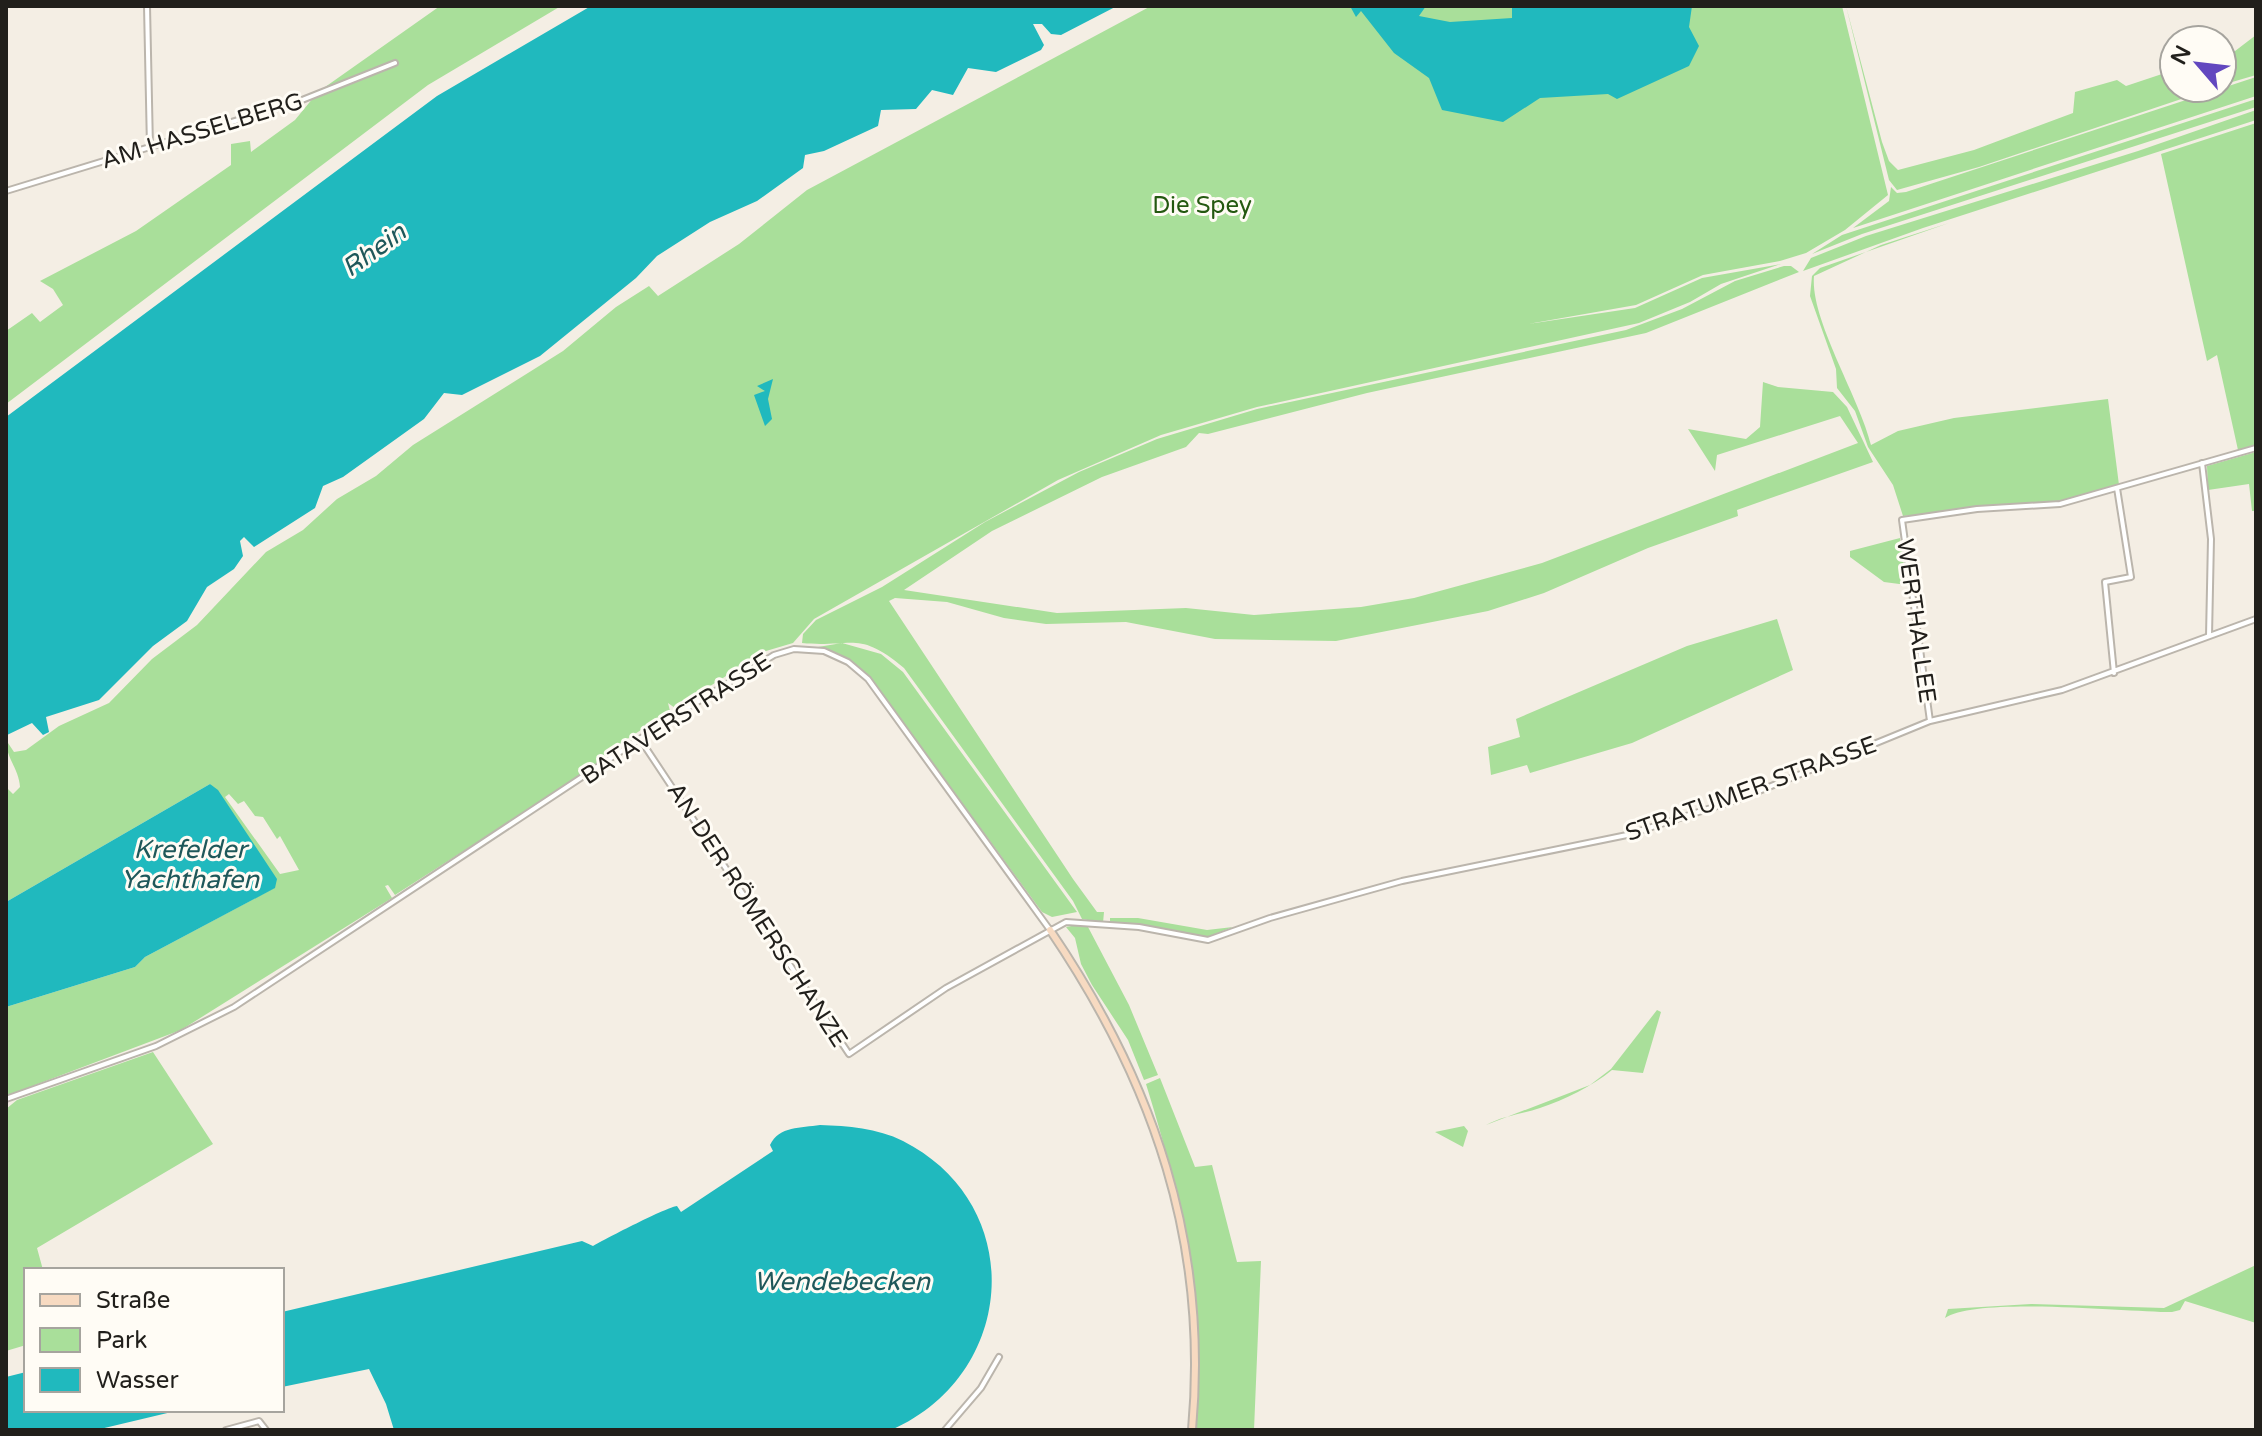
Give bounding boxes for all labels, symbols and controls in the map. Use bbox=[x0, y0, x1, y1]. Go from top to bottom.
north arrow bbox=[2158, 24, 2238, 104]
text: N bbox=[2166, 41, 2197, 69]
street label: AM HASSELBERG bbox=[98, 87, 306, 175]
park label: Die Spey bbox=[1152, 191, 1252, 220]
water label: Rhein bbox=[336, 216, 413, 284]
street label: WERTHALLEE bbox=[1890, 537, 1942, 705]
street label: BATAVERSTRASSE bbox=[576, 647, 776, 791]
street label: STRATUMER STRASSE bbox=[1622, 730, 1880, 848]
street label: AN DER RÖMERSCHANZE bbox=[661, 777, 853, 1053]
water label: Krefelder Yachthafen bbox=[121, 834, 260, 895]
water label: Wendebecken bbox=[754, 1266, 931, 1297]
legend bbox=[24, 1268, 284, 1412]
text: Straße bbox=[96, 1286, 170, 1315]
text: Park bbox=[96, 1326, 147, 1355]
text: Wasser bbox=[96, 1366, 179, 1395]

